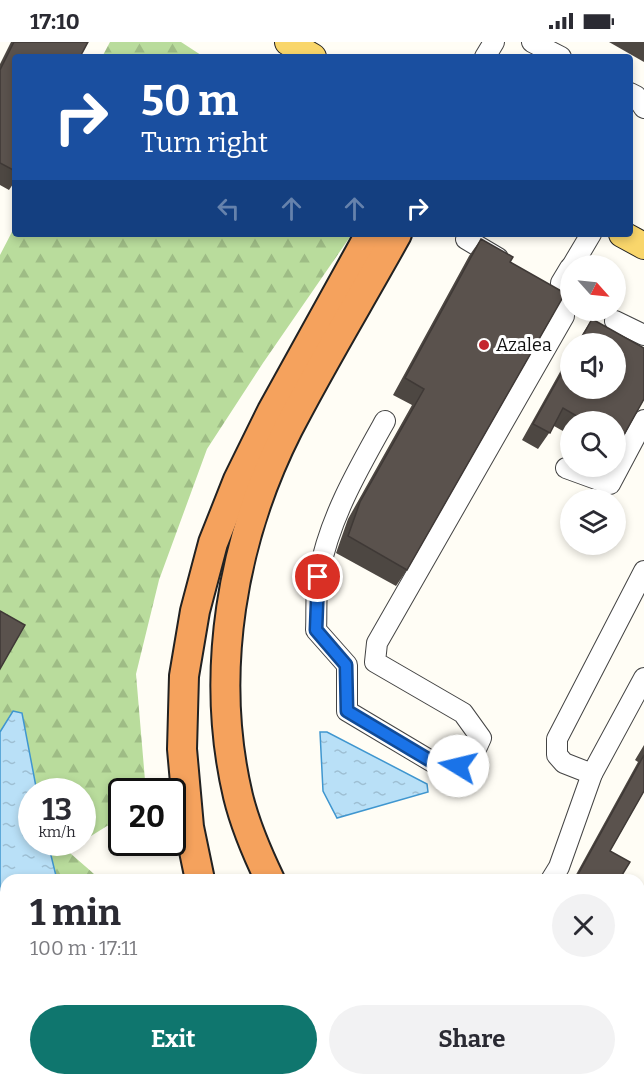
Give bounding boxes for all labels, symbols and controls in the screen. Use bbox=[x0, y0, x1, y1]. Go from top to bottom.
text: 17:10 bbox=[30, 8, 80, 35]
text: 50 m bbox=[141, 76, 238, 126]
icon: right bbox=[42, 78, 120, 156]
text: Turn right bbox=[141, 127, 268, 159]
icon: left bbox=[212, 192, 245, 225]
icon: ahead bbox=[275, 192, 308, 225]
icon: ahead bbox=[338, 192, 371, 225]
icon: right bbox=[401, 192, 434, 225]
north arrow bbox=[560, 255, 626, 321]
map controls bbox=[560, 255, 626, 555]
button: sound bbox=[560, 333, 626, 399]
place label: Azalea bbox=[496, 334, 552, 356]
marker: Azalea bbox=[477, 338, 491, 352]
button: search bbox=[560, 411, 626, 477]
button: layers bbox=[560, 489, 626, 555]
pin bbox=[292, 551, 343, 602]
icon: arrive bbox=[301, 560, 334, 593]
position arrow bbox=[426, 734, 490, 798]
speed limit sign: 20 bbox=[108, 778, 186, 856]
text: 13 bbox=[42, 792, 72, 828]
text: km/h bbox=[38, 823, 76, 841]
text: 1 min bbox=[30, 891, 121, 935]
button: close bbox=[552, 894, 615, 957]
text: 100 m · 17:11 bbox=[30, 936, 137, 960]
button: Exit bbox=[30, 1005, 317, 1074]
button: Share bbox=[329, 1005, 615, 1074]

